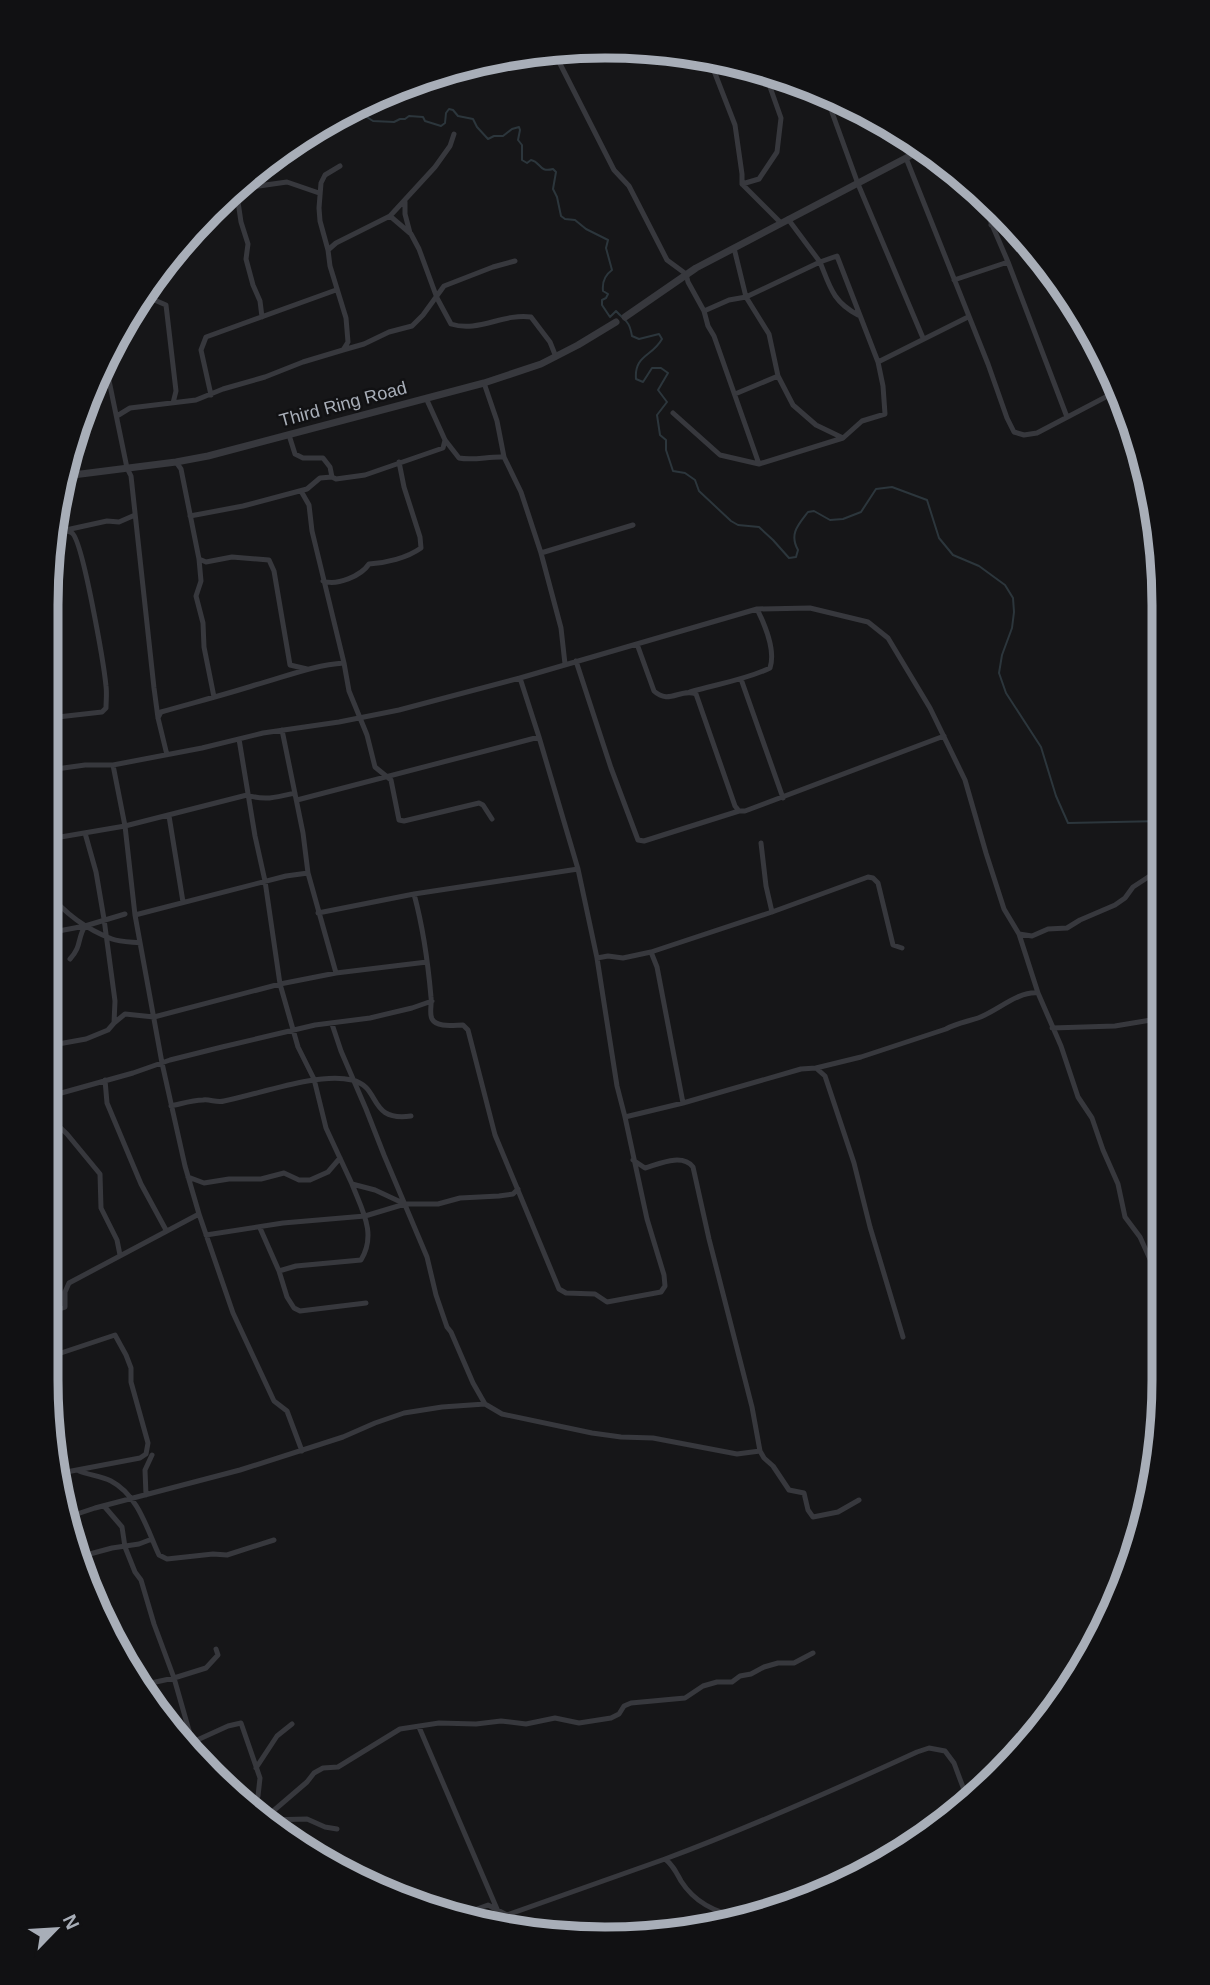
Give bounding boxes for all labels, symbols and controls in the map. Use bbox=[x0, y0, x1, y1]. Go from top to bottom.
street label: Third Ring Road bbox=[277, 377, 409, 431]
north arrow bbox=[21, 1894, 91, 1964]
text: N bbox=[59, 1911, 83, 1933]

